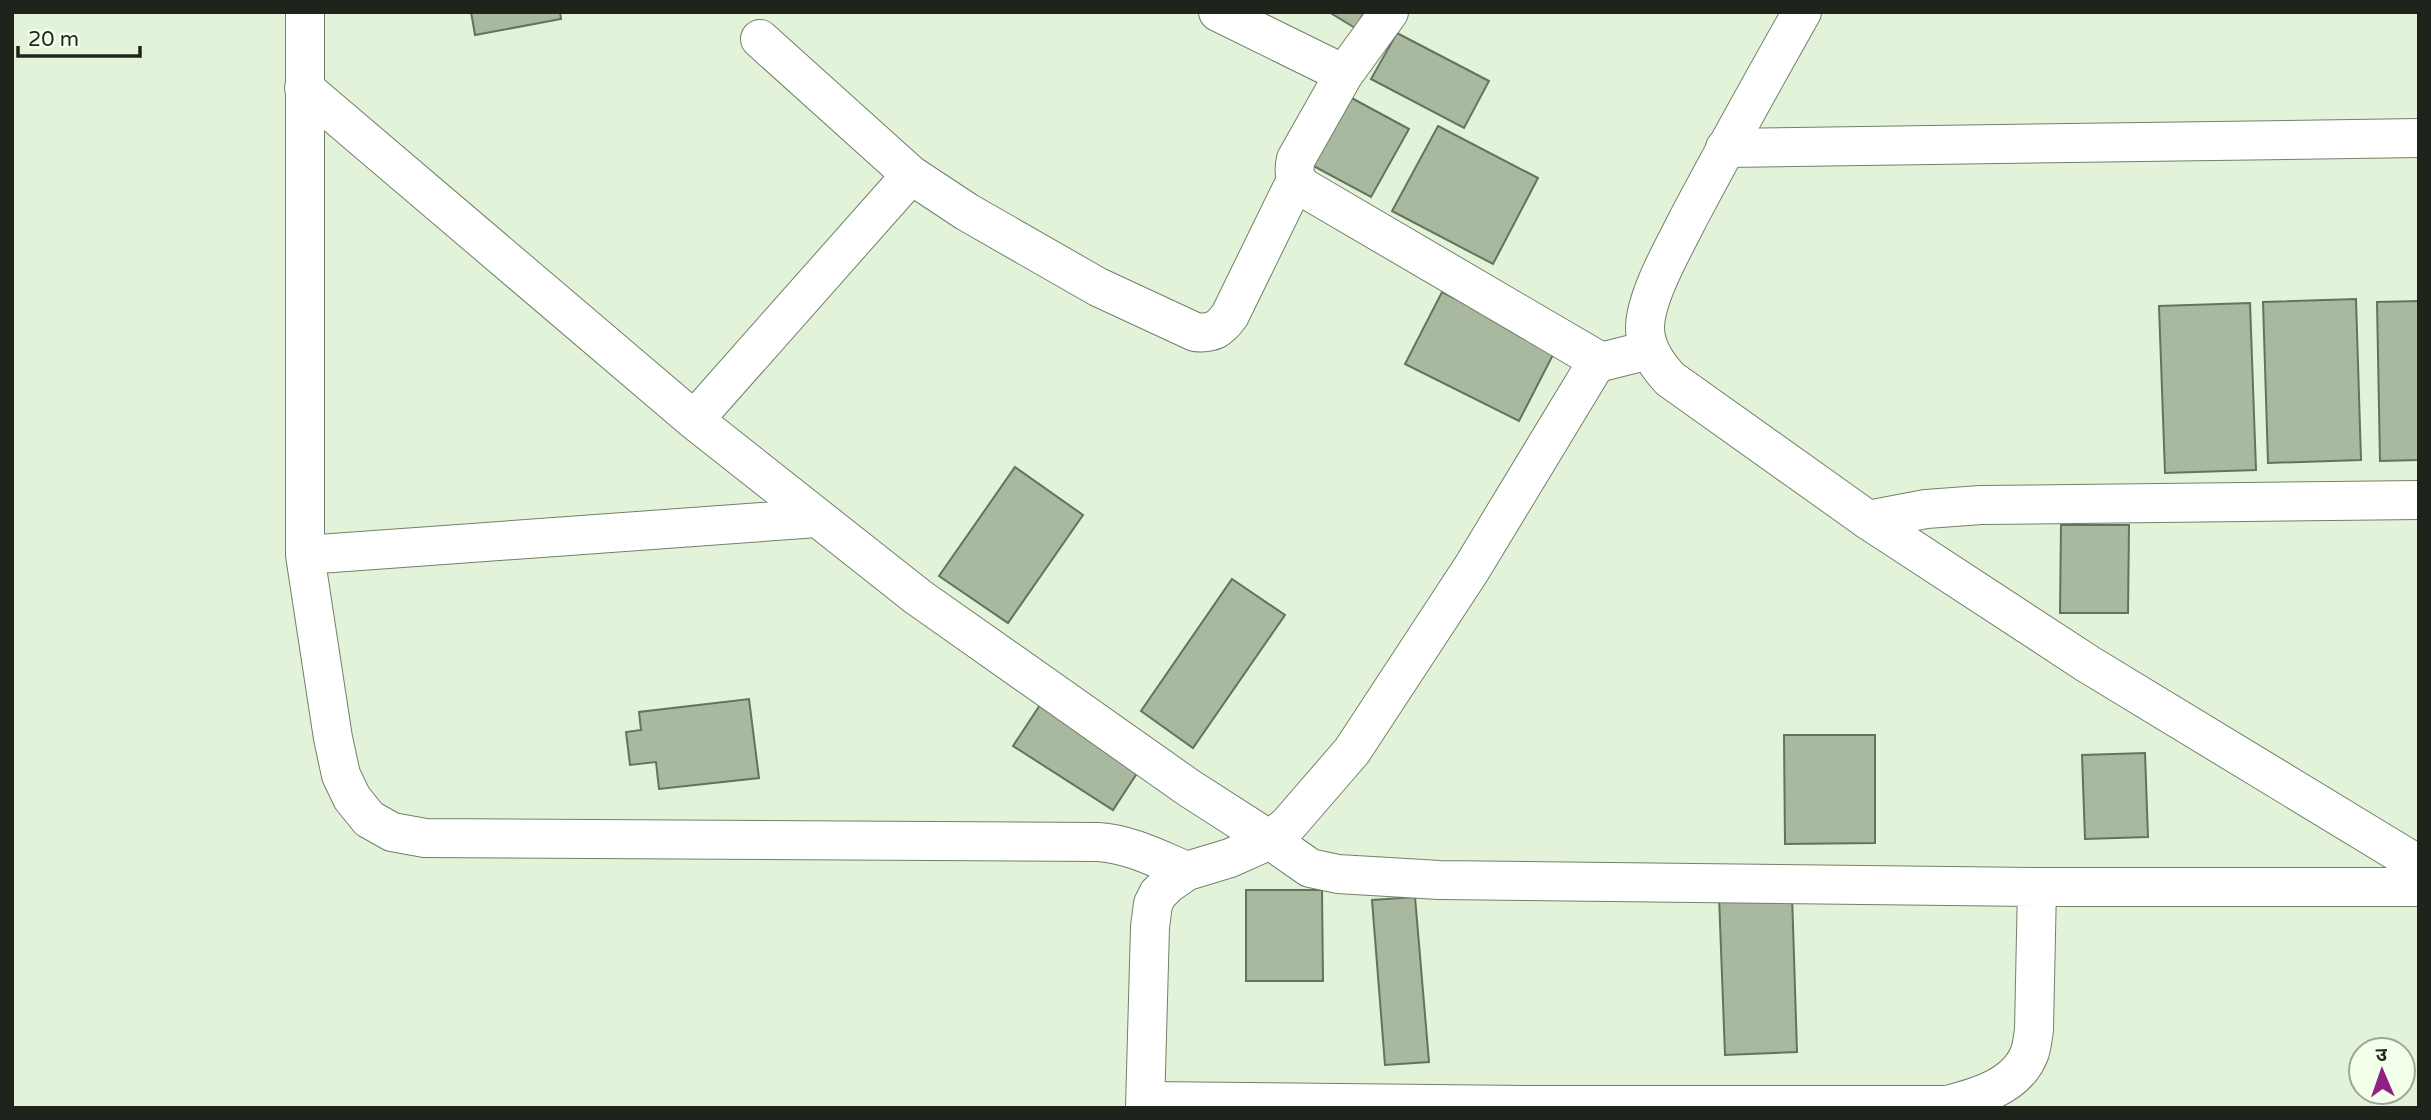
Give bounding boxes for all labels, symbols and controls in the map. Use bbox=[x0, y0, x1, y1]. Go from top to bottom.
scale bar bbox=[18, 14, 140, 58]
text: 20 m bbox=[28, 27, 79, 52]
north arrow bbox=[2347, 1036, 2417, 1106]
text: उ bbox=[2375, 1044, 2388, 1066]

